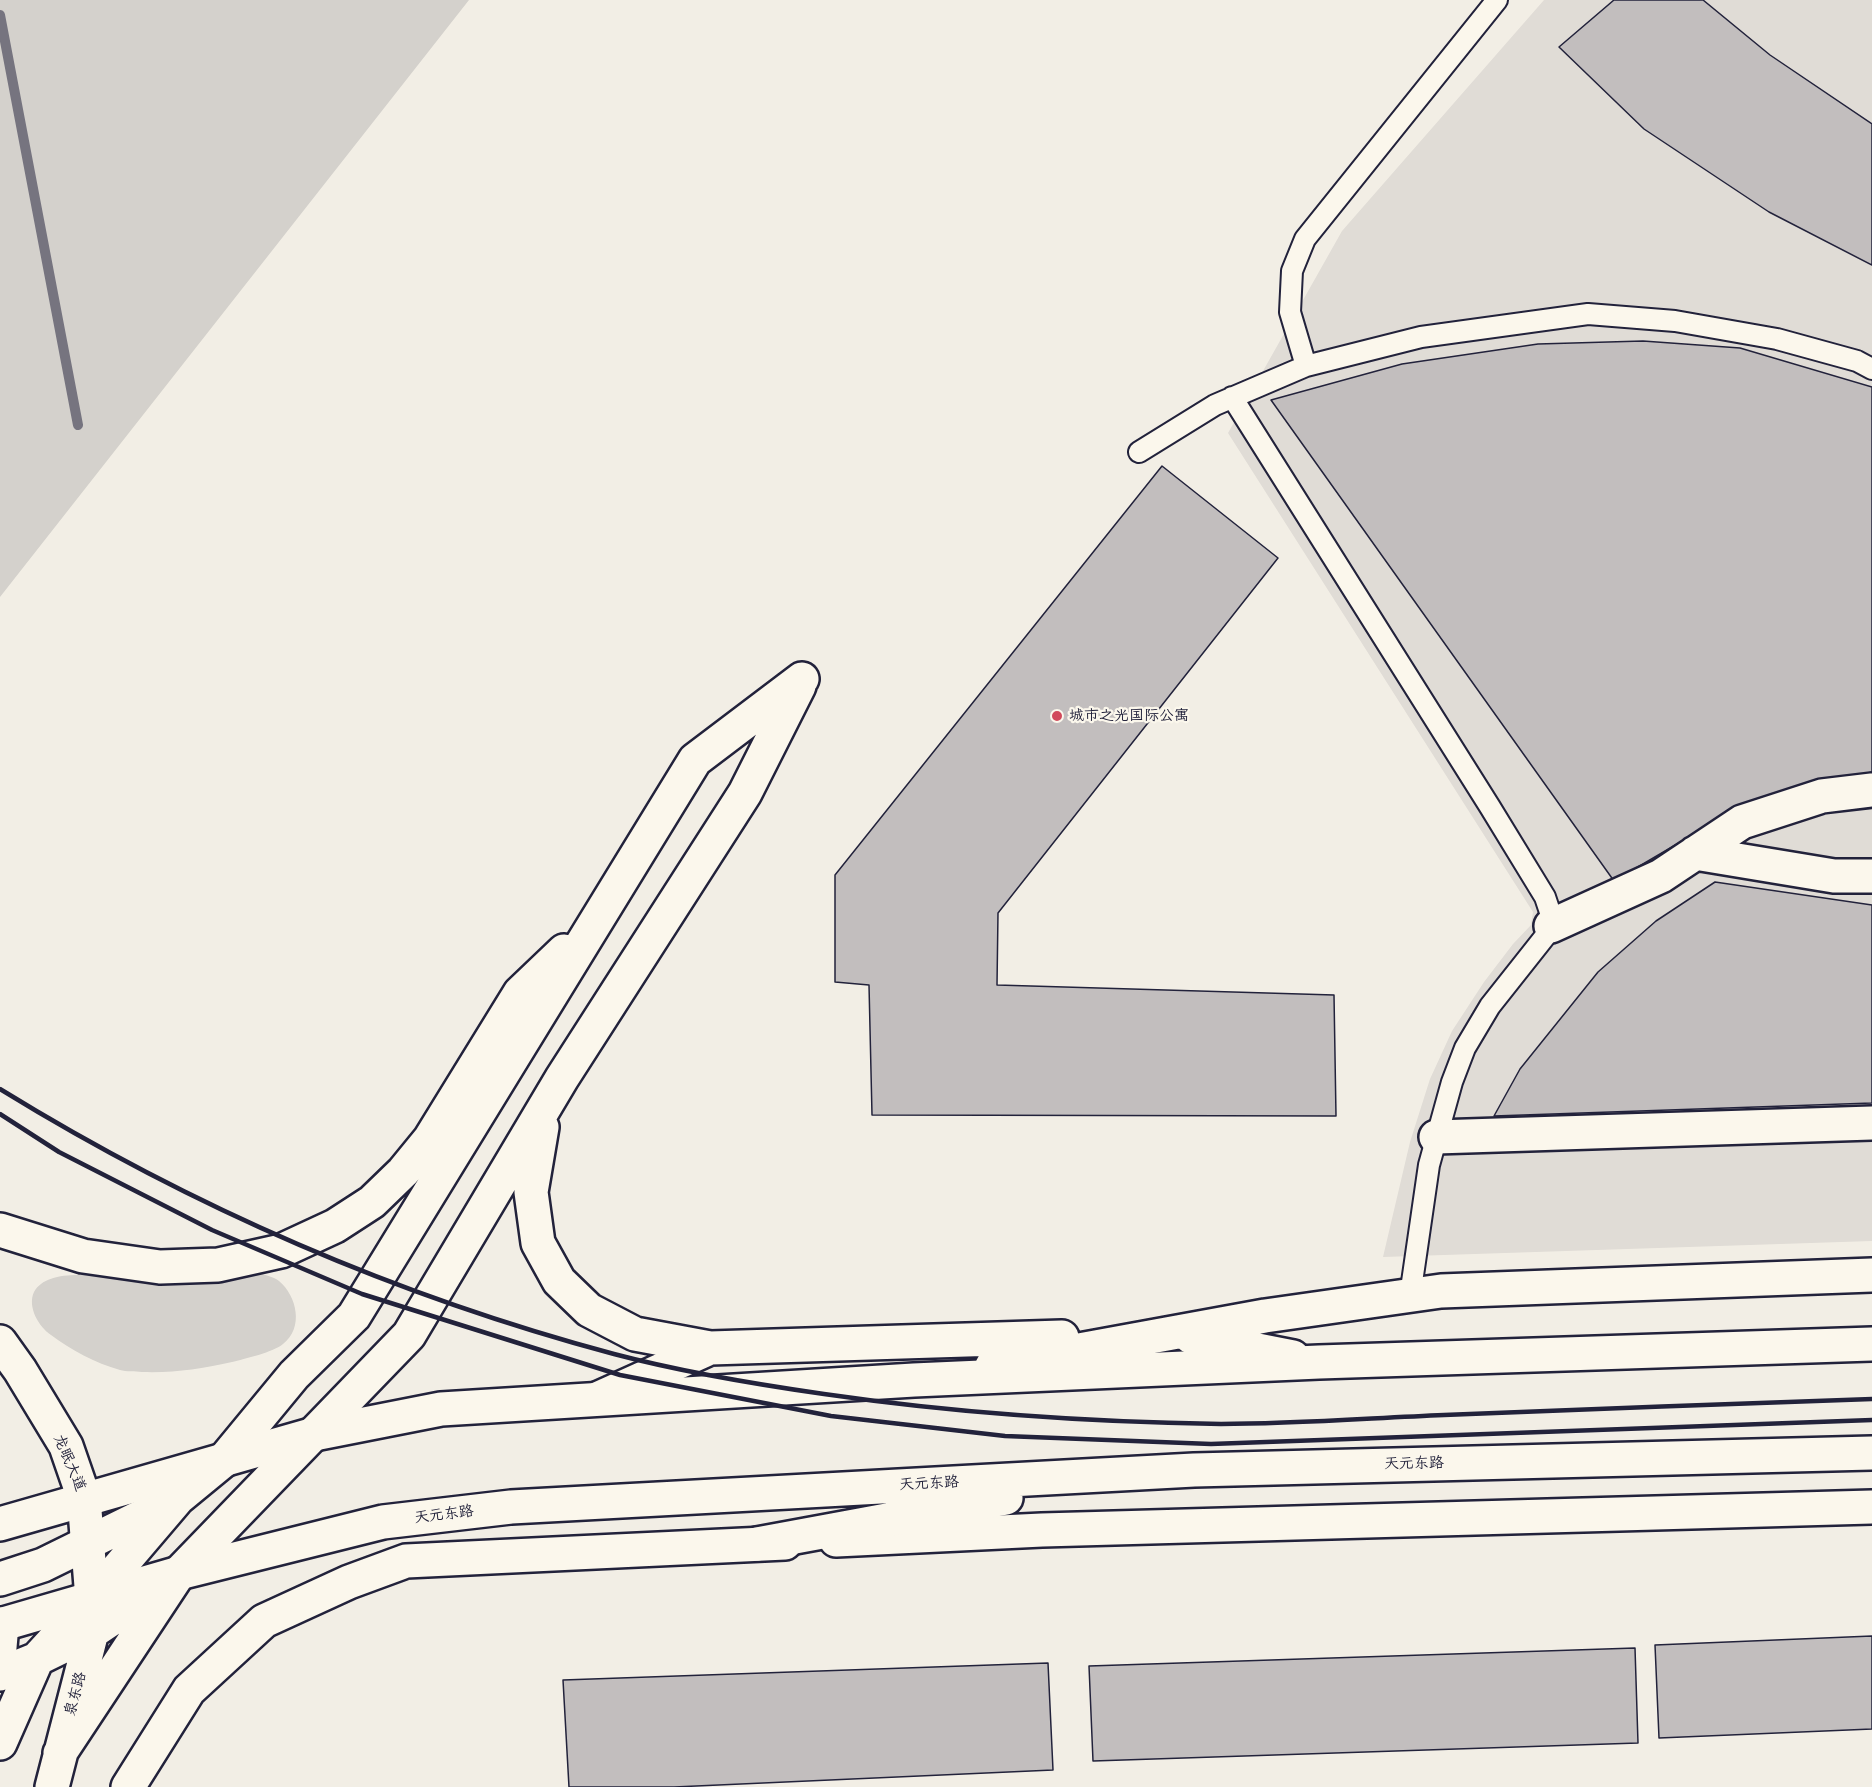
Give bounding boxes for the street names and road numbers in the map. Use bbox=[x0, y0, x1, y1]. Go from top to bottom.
street label: 龙眠大道 bbox=[49, 1432, 89, 1494]
street label: 天元东路 bbox=[1384, 1454, 1444, 1474]
street label: 天元东路 bbox=[899, 1473, 959, 1495]
street label: 天元东路 bbox=[413, 1502, 475, 1528]
street label: 泉东路 bbox=[61, 1670, 91, 1718]

